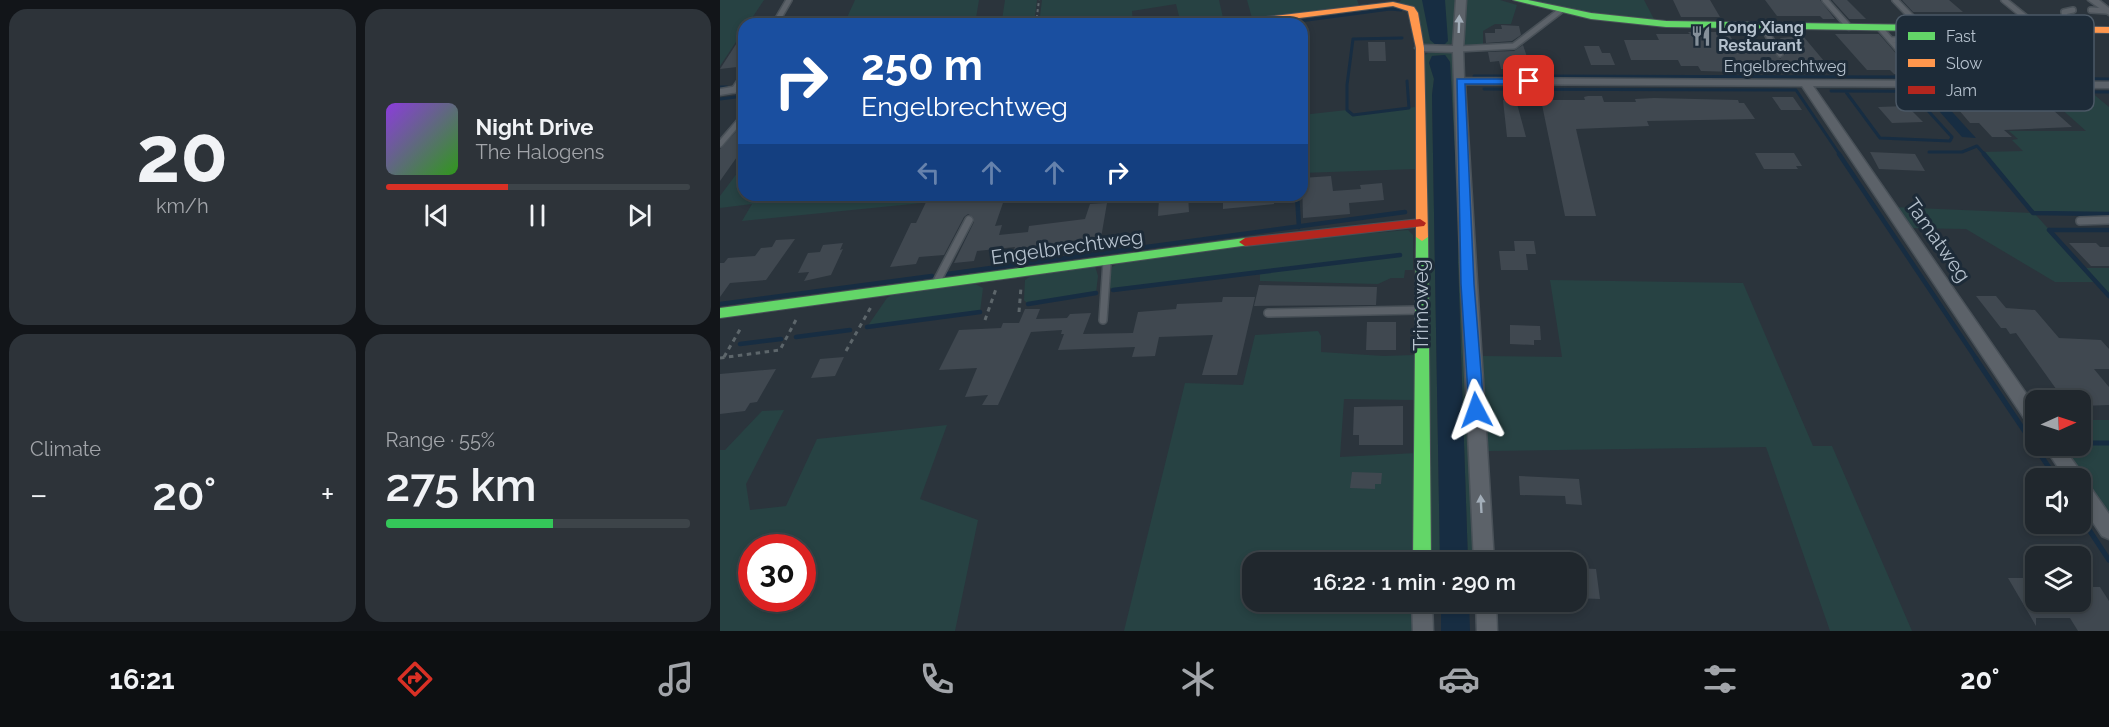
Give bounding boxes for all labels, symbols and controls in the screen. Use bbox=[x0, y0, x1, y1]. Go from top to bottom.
one-way arrow bbox=[1454, 15, 1464, 34]
legend bbox=[1896, 15, 2094, 111]
place label: Long Xiang Restaurant bbox=[1718, 18, 1804, 55]
restaurant icon: Long Xiang Restaurant bbox=[1689, 24, 1713, 48]
text: Fast bbox=[1946, 27, 1977, 46]
text: 250 m bbox=[861, 41, 983, 90]
icon: right bbox=[762, 42, 840, 120]
text: Slow bbox=[1946, 54, 1982, 73]
pin bbox=[1503, 55, 1554, 106]
street label: Engelbrechtweg bbox=[1724, 57, 1846, 76]
icon: arrive bbox=[1512, 64, 1545, 97]
text: Jam bbox=[1946, 81, 1977, 100]
text: Engelbrechtweg bbox=[861, 91, 1068, 122]
text: 20 bbox=[136, 109, 228, 200]
text: Night Drive bbox=[476, 114, 594, 140]
text: The Halogens bbox=[476, 140, 605, 164]
icon: left bbox=[912, 156, 945, 189]
icon: ahead bbox=[975, 156, 1008, 189]
icon: ahead bbox=[1038, 156, 1071, 189]
icon: right bbox=[1101, 156, 1134, 189]
street label: Tamatweg bbox=[1900, 193, 1976, 287]
text: km/h bbox=[156, 194, 209, 218]
icon: previous bbox=[420, 199, 453, 232]
icon: pause bbox=[521, 199, 554, 232]
icon: next bbox=[623, 199, 656, 232]
street label: Engelbrechtweg bbox=[989, 224, 1145, 270]
street label: Trimoweg bbox=[1409, 259, 1433, 351]
position arrow bbox=[1444, 378, 1508, 442]
north arrow bbox=[2025, 390, 2091, 456]
map controls bbox=[2025, 390, 2091, 612]
text: Range · 55% bbox=[386, 428, 495, 452]
text: Climate bbox=[30, 437, 101, 461]
text: 275 km bbox=[386, 459, 537, 512]
text: 20° bbox=[152, 468, 216, 521]
button: sound bbox=[2025, 468, 2091, 534]
text: − bbox=[30, 475, 48, 514]
text: + bbox=[321, 475, 334, 514]
one-way arrow bbox=[1477, 495, 1486, 514]
speed limit sign: 30 bbox=[738, 534, 816, 612]
button: layers bbox=[2025, 546, 2091, 612]
text: 16:22 · 1 min · 290 m bbox=[1313, 569, 1516, 595]
icon: directions bbox=[394, 658, 436, 700]
icon: music bbox=[655, 658, 697, 700]
icon: phone bbox=[916, 658, 958, 700]
icon: climate bbox=[1177, 658, 1219, 700]
icon: car bbox=[1438, 658, 1480, 700]
icon: filters bbox=[1699, 658, 1741, 700]
text: 16:21 bbox=[110, 664, 175, 695]
text: 20° bbox=[1960, 664, 1999, 695]

